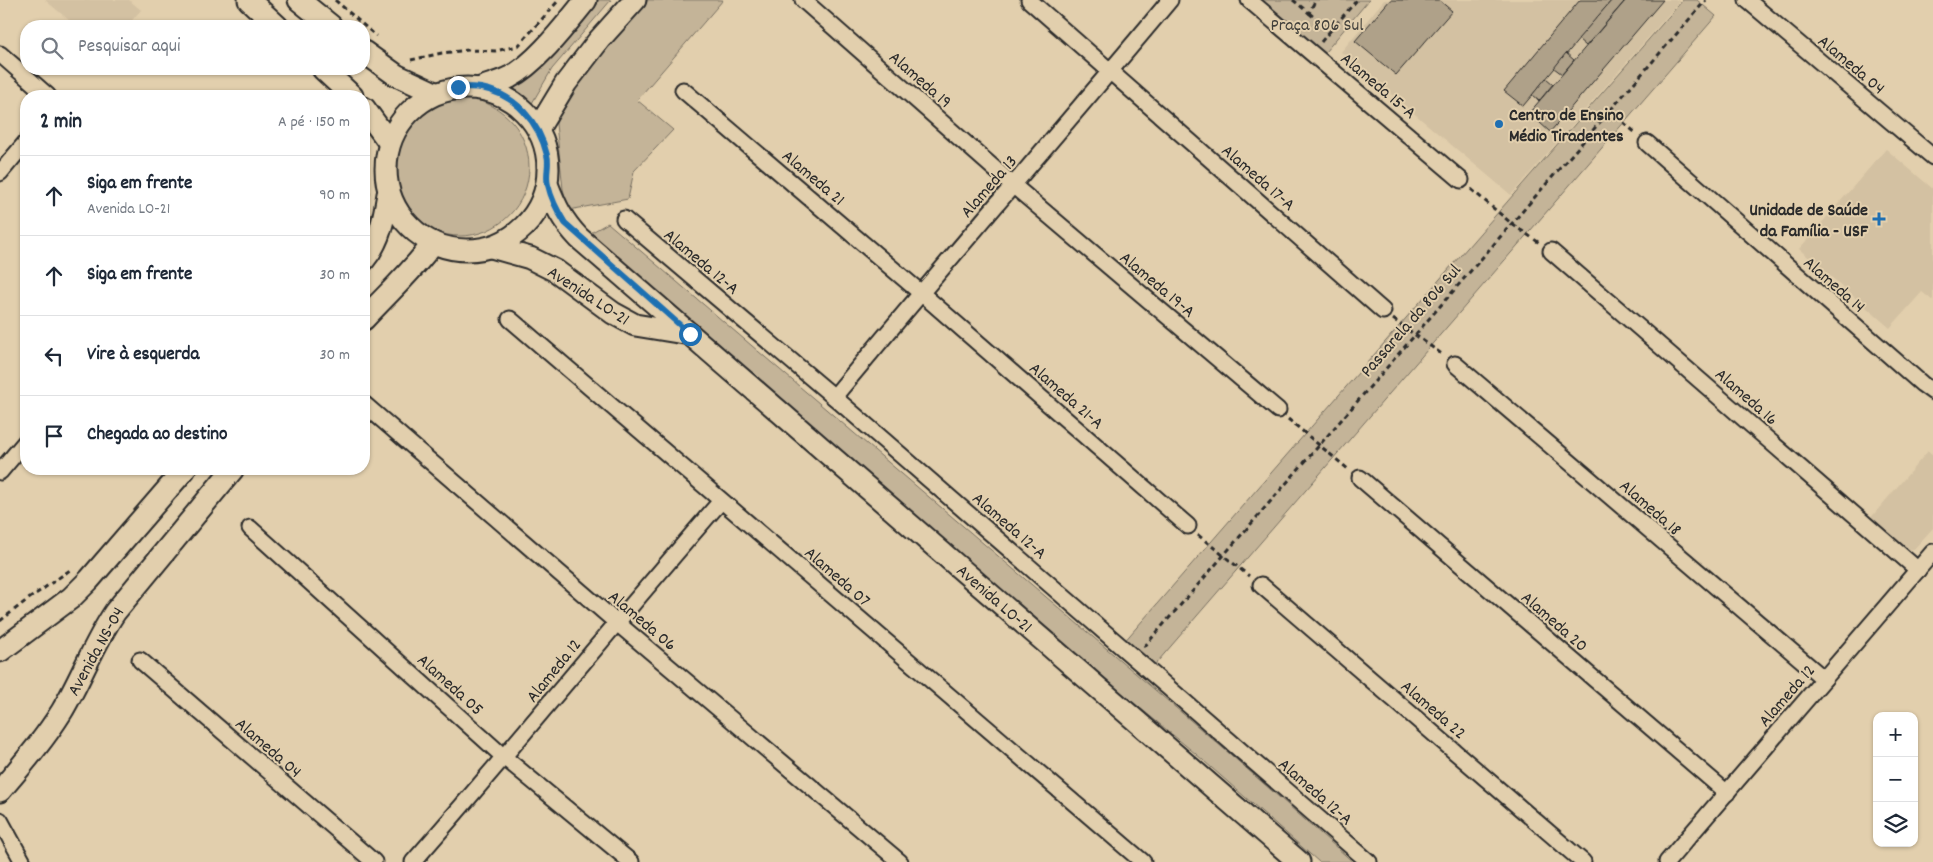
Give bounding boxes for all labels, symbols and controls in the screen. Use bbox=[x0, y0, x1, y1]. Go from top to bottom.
park label: Praça 806 Sul bbox=[1270, 14, 1364, 39]
search box bbox=[20, 20, 370, 75]
street label: Alameda 04 bbox=[1811, 30, 1890, 102]
icon: search bbox=[38, 34, 66, 62]
text: Pesquisar aqui bbox=[78, 34, 180, 61]
street label: Alameda 19 bbox=[882, 47, 956, 115]
street label: Alameda 15-A bbox=[1334, 48, 1421, 126]
route end bbox=[447, 76, 470, 99]
place label: Centro de Ensino Médio Tiradentes bbox=[1509, 104, 1624, 150]
text: 2 min bbox=[40, 108, 82, 138]
text: A pé · 150 m bbox=[278, 111, 350, 134]
marker: Centro de Ensino Médio Tiradentes bbox=[1493, 118, 1505, 130]
street label: Alameda 17-A bbox=[1215, 140, 1300, 218]
street label: Alameda 21 bbox=[775, 145, 849, 213]
street label: Alameda 13 bbox=[956, 151, 1024, 224]
text: Siga em frente bbox=[87, 171, 192, 198]
icon: ahead bbox=[40, 182, 68, 210]
text: 90 m bbox=[319, 184, 350, 207]
text: Avenida LO-21 bbox=[87, 198, 170, 221]
place label: Unidade de Saúde da Família - USF bbox=[1749, 199, 1869, 245]
marker: Unidade de Saúde da Família - USF bbox=[1872, 212, 1886, 226]
street label: Alameda 12-A bbox=[657, 224, 744, 302]
street label: Alameda 19-A bbox=[1113, 247, 1200, 325]
street label: Alameda 14 bbox=[1797, 252, 1870, 320]
street label: Passarela da 806 Sul bbox=[1356, 259, 1469, 384]
street label: Avenida LO-21 bbox=[542, 261, 634, 333]
icon: ahead bbox=[40, 262, 68, 290]
text: Siga em frente bbox=[87, 262, 192, 289]
text: 30 m bbox=[320, 264, 350, 287]
route start bbox=[679, 323, 702, 346]
icon: left bbox=[40, 342, 68, 370]
text: Vire à esquerda bbox=[87, 342, 199, 369]
text: 30 m bbox=[320, 344, 350, 367]
street label: Alameda 21-A bbox=[1023, 357, 1108, 436]
street label: Alameda 16 bbox=[1708, 363, 1782, 432]
icon: arrive bbox=[40, 422, 68, 450]
text: Chegada ao destino bbox=[87, 422, 228, 449]
street label: Alameda 18 bbox=[1613, 475, 1686, 543]
street label: Alameda 12-A bbox=[966, 487, 1051, 566]
street label: Alameda 07 bbox=[798, 542, 875, 614]
street label: Avenida LO-21 bbox=[950, 560, 1037, 640]
street label: Alameda 06 bbox=[602, 586, 681, 658]
street label: Alameda 20 bbox=[1514, 587, 1592, 659]
street label: Avenida NS-04 bbox=[62, 603, 132, 701]
street label: Alameda 12 bbox=[521, 634, 588, 709]
street label: Alameda 05 bbox=[410, 649, 488, 723]
street label: Alameda 12 bbox=[1754, 660, 1822, 733]
street label: Alameda 22 bbox=[1394, 675, 1471, 746]
map controls bbox=[1873, 712, 1918, 847]
button: + bbox=[1873, 712, 1918, 757]
street label: Alameda 04 bbox=[229, 713, 306, 785]
street label: Alameda 12-A bbox=[1272, 753, 1357, 832]
button: − bbox=[1873, 757, 1918, 802]
button: layers bbox=[1873, 802, 1918, 847]

